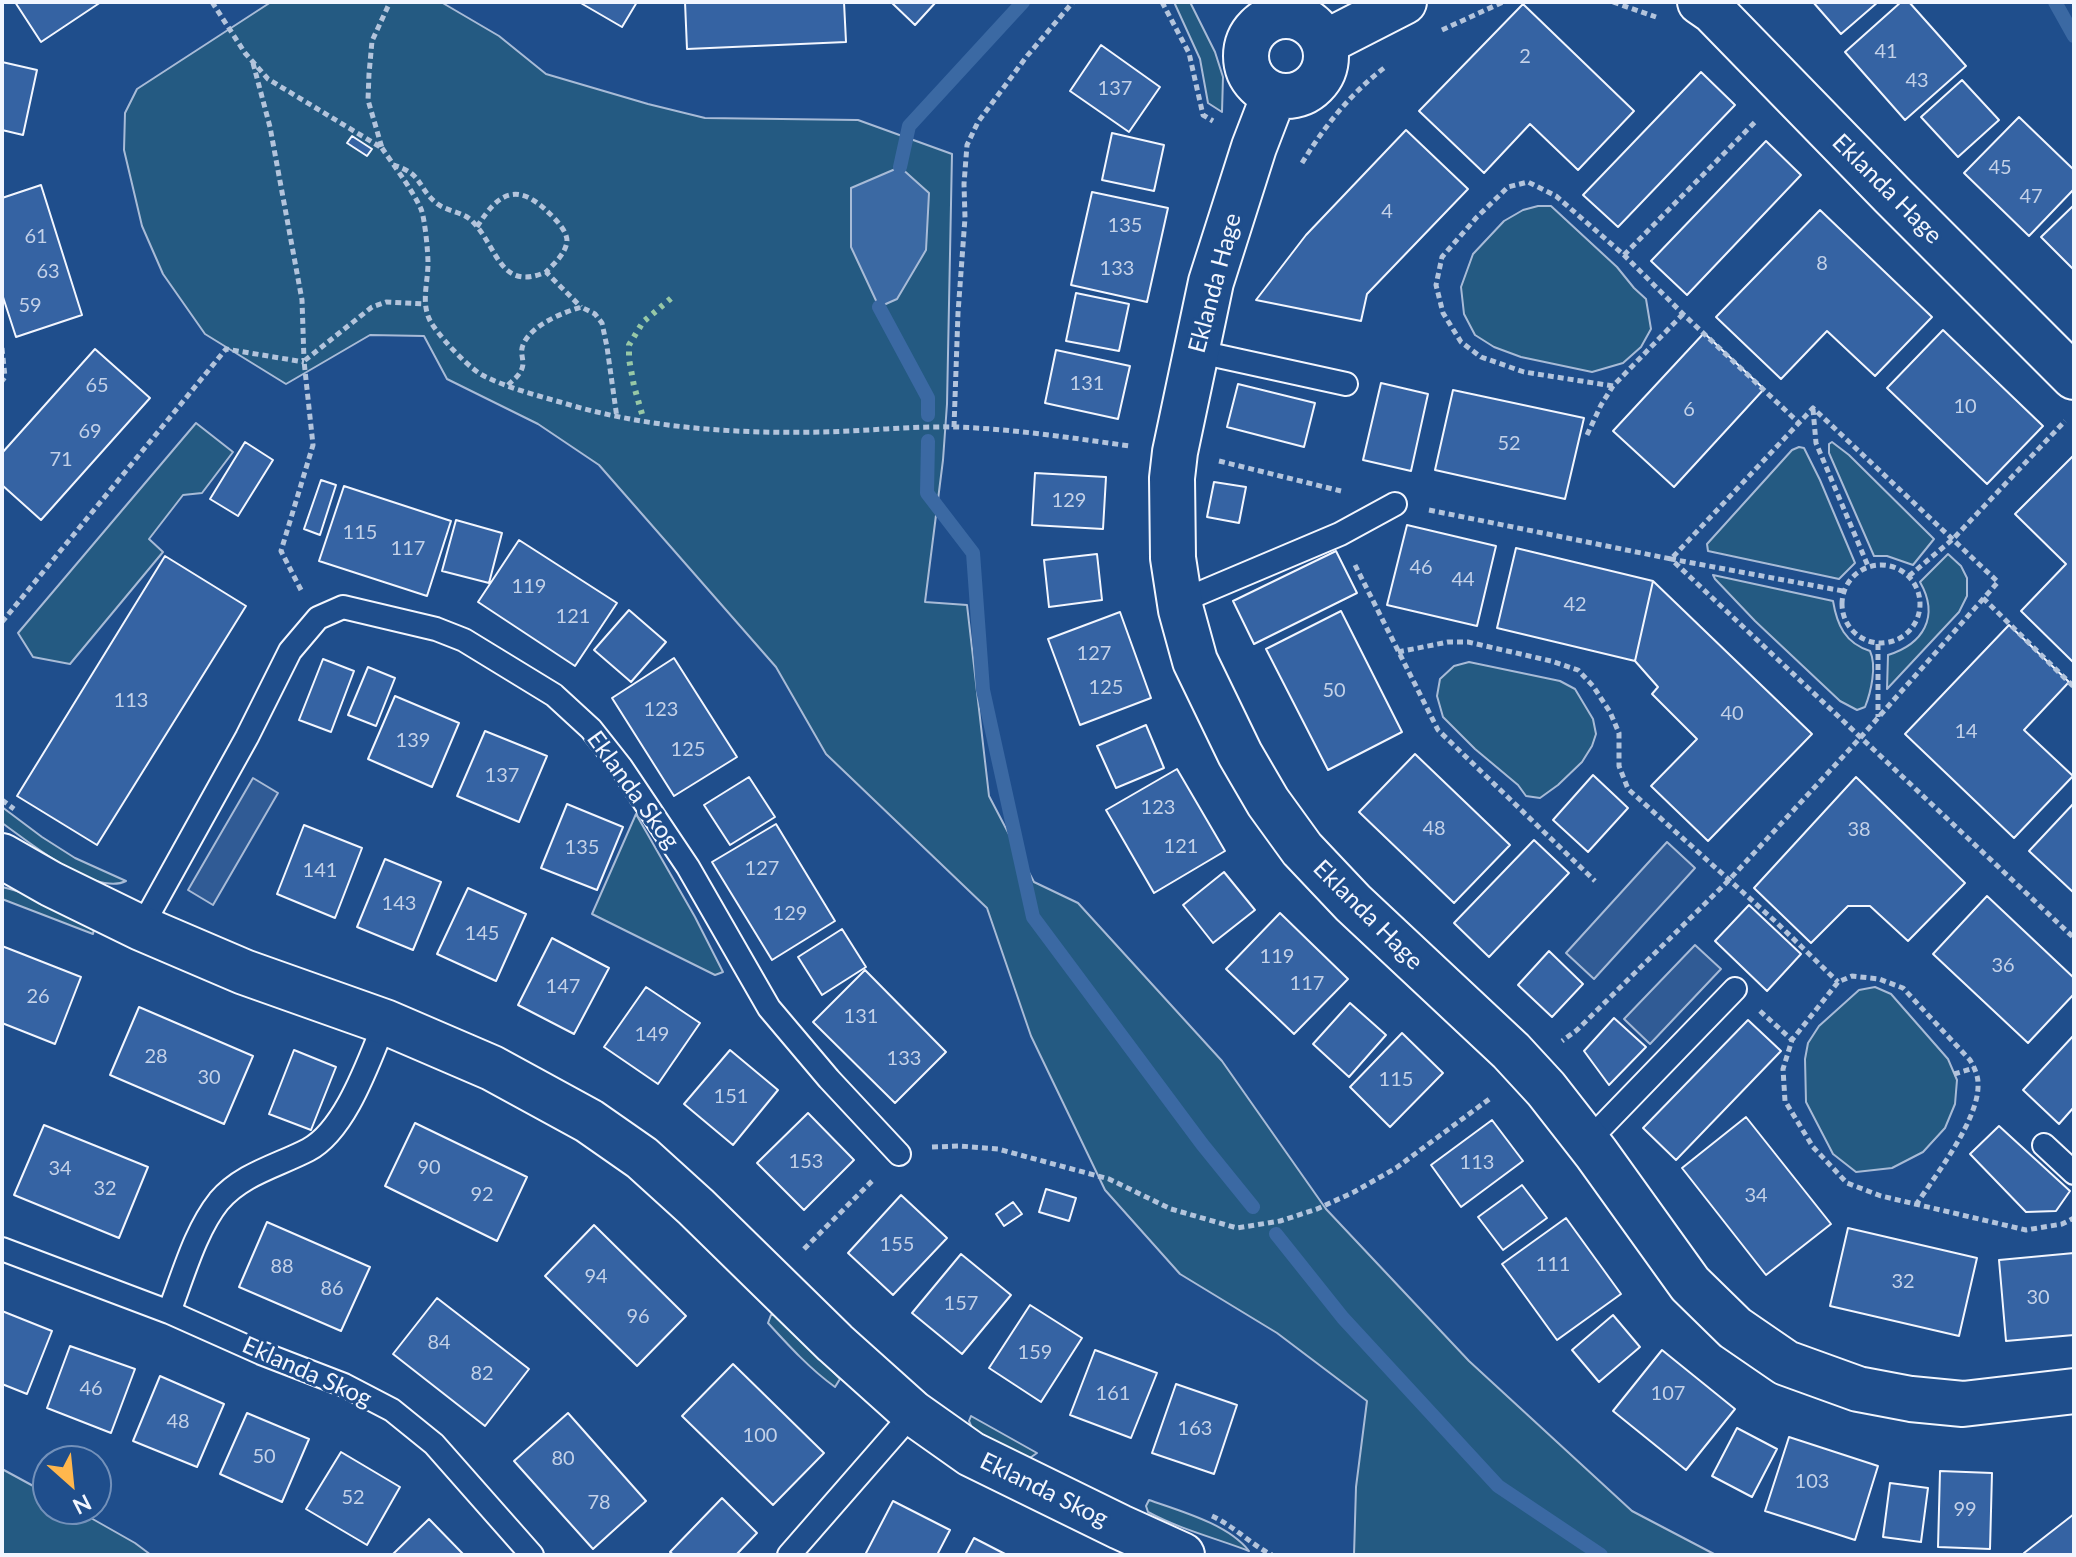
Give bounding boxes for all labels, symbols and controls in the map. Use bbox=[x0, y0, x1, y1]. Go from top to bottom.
house number: 41 bbox=[1874, 40, 1898, 64]
house number: 2 bbox=[1519, 45, 1531, 69]
house number: 43 bbox=[1905, 69, 1929, 93]
house number: 137 bbox=[1098, 77, 1132, 101]
street label: Eklanda Hage bbox=[1826, 128, 1948, 250]
house number: 45 bbox=[1988, 156, 2012, 180]
house number: 47 bbox=[2019, 185, 2043, 209]
house number: 4 bbox=[1381, 200, 1393, 224]
street label: Eklanda Hage bbox=[1183, 210, 1247, 356]
house number: 135 bbox=[1108, 214, 1142, 238]
house number: 61 bbox=[24, 225, 48, 249]
house number: 8 bbox=[1816, 252, 1828, 276]
house number: 133 bbox=[1100, 257, 1134, 281]
house number: 63 bbox=[36, 260, 60, 284]
house number: 59 bbox=[18, 294, 42, 318]
house number: 131 bbox=[1070, 372, 1104, 396]
house number: 65 bbox=[85, 374, 109, 398]
house number: 10 bbox=[1953, 395, 1977, 419]
house number: 6 bbox=[1683, 398, 1695, 422]
house number: 69 bbox=[78, 420, 102, 444]
house number: 52 bbox=[1497, 432, 1521, 456]
house number: 71 bbox=[49, 448, 73, 472]
house number: 129 bbox=[1052, 489, 1086, 513]
house number: 115 bbox=[343, 521, 377, 545]
house number: 117 bbox=[391, 537, 425, 561]
house number: 46 bbox=[1409, 556, 1433, 580]
house number: 44 bbox=[1451, 568, 1475, 592]
house number: 119 bbox=[512, 575, 546, 599]
house number: 42 bbox=[1563, 593, 1587, 617]
house number: 121 bbox=[556, 605, 590, 629]
house number: 127 bbox=[1077, 642, 1111, 666]
house number: 125 bbox=[1089, 676, 1123, 700]
house number: 50 bbox=[1322, 679, 1346, 703]
house number: 113 bbox=[114, 689, 148, 713]
house number: 123 bbox=[644, 698, 678, 722]
house number: 40 bbox=[1720, 702, 1744, 726]
house number: 14 bbox=[1954, 720, 1978, 744]
street label: Eklanda Skog bbox=[581, 725, 685, 855]
house number: 139 bbox=[396, 729, 430, 753]
house number: 125 bbox=[671, 738, 705, 762]
house number: 137 bbox=[485, 764, 519, 788]
house number: 123 bbox=[1141, 796, 1175, 820]
house number: 48 bbox=[1422, 817, 1446, 841]
house number: 38 bbox=[1847, 818, 1871, 842]
house number: 121 bbox=[1164, 835, 1198, 859]
house number: 135 bbox=[565, 836, 599, 860]
street label: Eklanda Hage bbox=[1307, 854, 1429, 976]
house number: 127 bbox=[745, 857, 779, 881]
house number: 141 bbox=[303, 859, 337, 883]
house number: 143 bbox=[382, 892, 416, 916]
house number: 129 bbox=[773, 902, 807, 926]
house number: 145 bbox=[465, 922, 499, 946]
house number: 119 bbox=[1260, 945, 1294, 969]
house number: 36 bbox=[1991, 954, 2015, 978]
house number: 117 bbox=[1290, 972, 1324, 996]
house number: 147 bbox=[546, 975, 580, 999]
house number: 26 bbox=[26, 985, 50, 1009]
house number: 131 bbox=[844, 1005, 878, 1029]
house number: 149 bbox=[635, 1023, 669, 1047]
house number: 28 bbox=[144, 1045, 168, 1069]
house number: 133 bbox=[887, 1047, 921, 1071]
house number: 30 bbox=[197, 1066, 221, 1090]
house number: 115 bbox=[1379, 1068, 1413, 1092]
house number: 151 bbox=[714, 1085, 748, 1109]
house number: 153 bbox=[789, 1150, 823, 1174]
house number: 113 bbox=[1460, 1151, 1494, 1175]
house number: 90 bbox=[417, 1156, 441, 1180]
house number: 34 bbox=[48, 1157, 72, 1181]
house number: 32 bbox=[93, 1177, 117, 1201]
house number: 92 bbox=[470, 1183, 494, 1207]
house number: 34 bbox=[1744, 1184, 1768, 1208]
house number: 155 bbox=[880, 1233, 914, 1257]
house number: 111 bbox=[1536, 1253, 1570, 1277]
house number: 88 bbox=[270, 1255, 294, 1279]
house number: 94 bbox=[584, 1265, 608, 1289]
house number: 32 bbox=[1891, 1270, 1915, 1294]
house number: 86 bbox=[320, 1277, 344, 1301]
house number: 30 bbox=[2026, 1286, 2050, 1310]
house number: 157 bbox=[944, 1292, 978, 1316]
house number: 96 bbox=[626, 1305, 650, 1329]
street label: Eklanda Skog bbox=[238, 1331, 376, 1413]
house number: 84 bbox=[427, 1331, 451, 1355]
house number: 159 bbox=[1018, 1341, 1052, 1365]
house number: 82 bbox=[470, 1362, 494, 1386]
house number: 46 bbox=[79, 1377, 103, 1401]
house number: 161 bbox=[1096, 1382, 1130, 1406]
house number: 107 bbox=[1651, 1382, 1685, 1406]
house number: 48 bbox=[166, 1410, 190, 1434]
house number: 163 bbox=[1178, 1417, 1212, 1441]
house number: 100 bbox=[743, 1424, 777, 1448]
north arrow bbox=[32, 1445, 112, 1525]
house number: 50 bbox=[252, 1445, 276, 1469]
house number: 80 bbox=[551, 1447, 575, 1471]
street label: Eklanda Skog bbox=[975, 1447, 1113, 1533]
house number: 103 bbox=[1795, 1470, 1829, 1494]
house number: 52 bbox=[341, 1486, 365, 1510]
text: N bbox=[69, 1489, 96, 1521]
house number: 78 bbox=[587, 1491, 611, 1515]
house number: 99 bbox=[1953, 1498, 1977, 1522]

